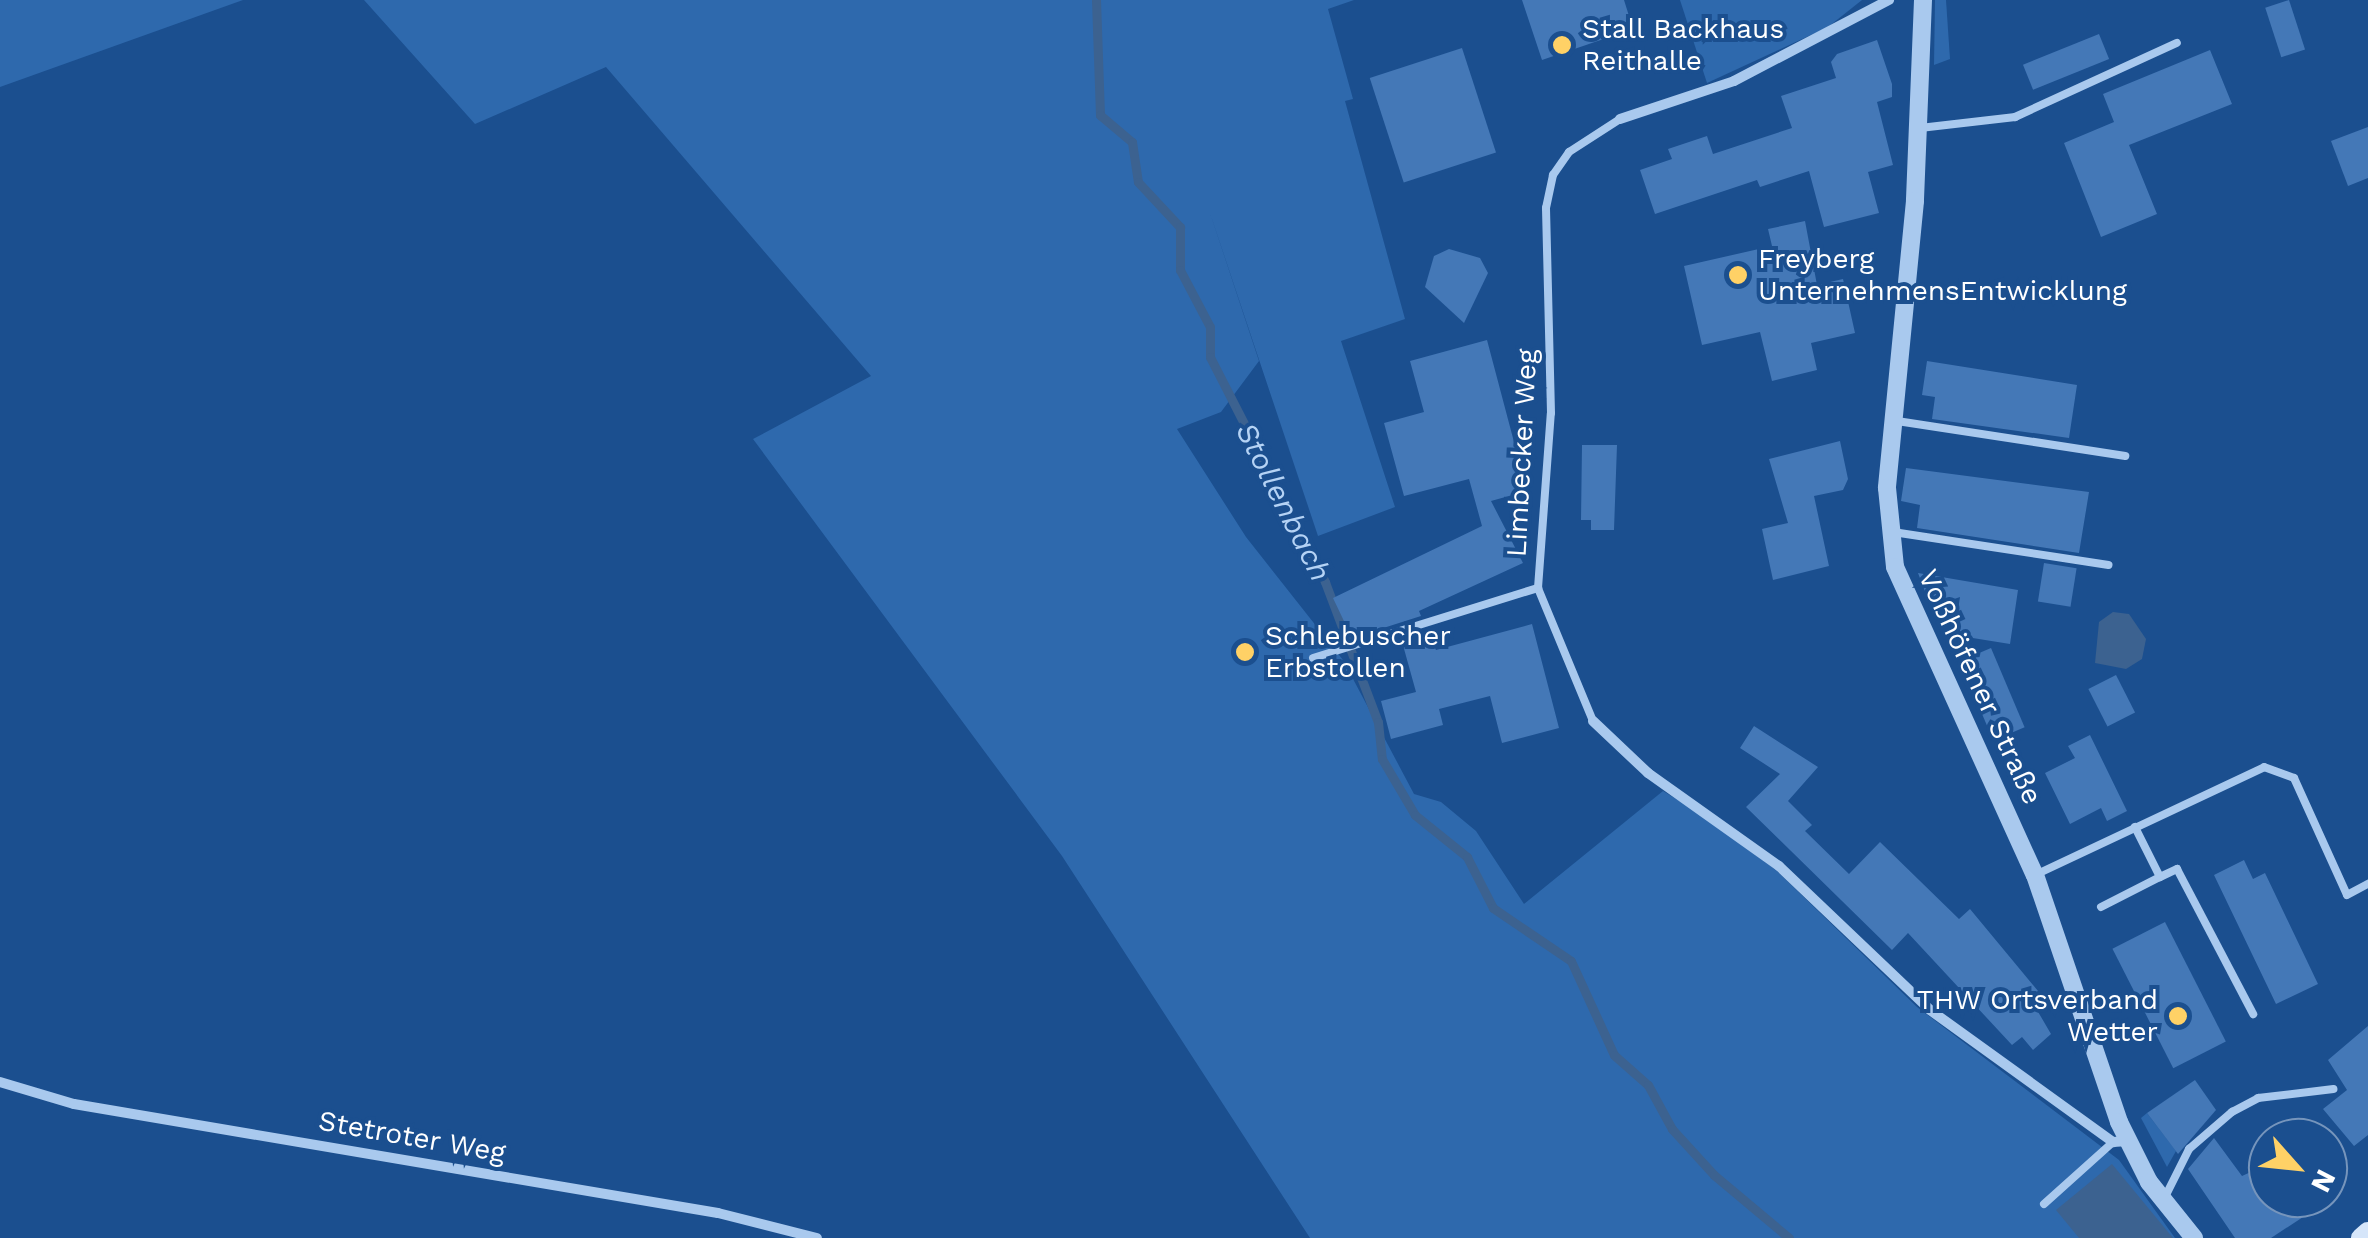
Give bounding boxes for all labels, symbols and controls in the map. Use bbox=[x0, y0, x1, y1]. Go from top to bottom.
place label: Stall Backhaus Reithalle bbox=[1582, 12, 1785, 78]
marker: Stall Backhaus Reithalle bbox=[1551, 34, 1573, 56]
place label: Freyberg UnternehmensEntwicklung bbox=[1758, 242, 2127, 308]
marker: Freyberg UnternehmensEntwicklung bbox=[1727, 264, 1749, 286]
street label: Limbecker Weg bbox=[1500, 347, 1544, 559]
water label: Stollenbach bbox=[1228, 417, 1338, 587]
street label: Voßhöfener Straße bbox=[1911, 564, 2049, 810]
place label: Schlebuscher Erbstollen bbox=[1265, 619, 1451, 685]
marker: Schlebuscher Erbstollen bbox=[1234, 641, 1256, 663]
place label: THW Ortsverband Wetter bbox=[1916, 983, 2158, 1049]
marker: THW Ortsverband Wetter bbox=[2167, 1005, 2189, 1027]
street label: Stetroter Weg bbox=[315, 1104, 509, 1170]
north arrow bbox=[2248, 1118, 2348, 1218]
text: N bbox=[2304, 1164, 2343, 1198]

